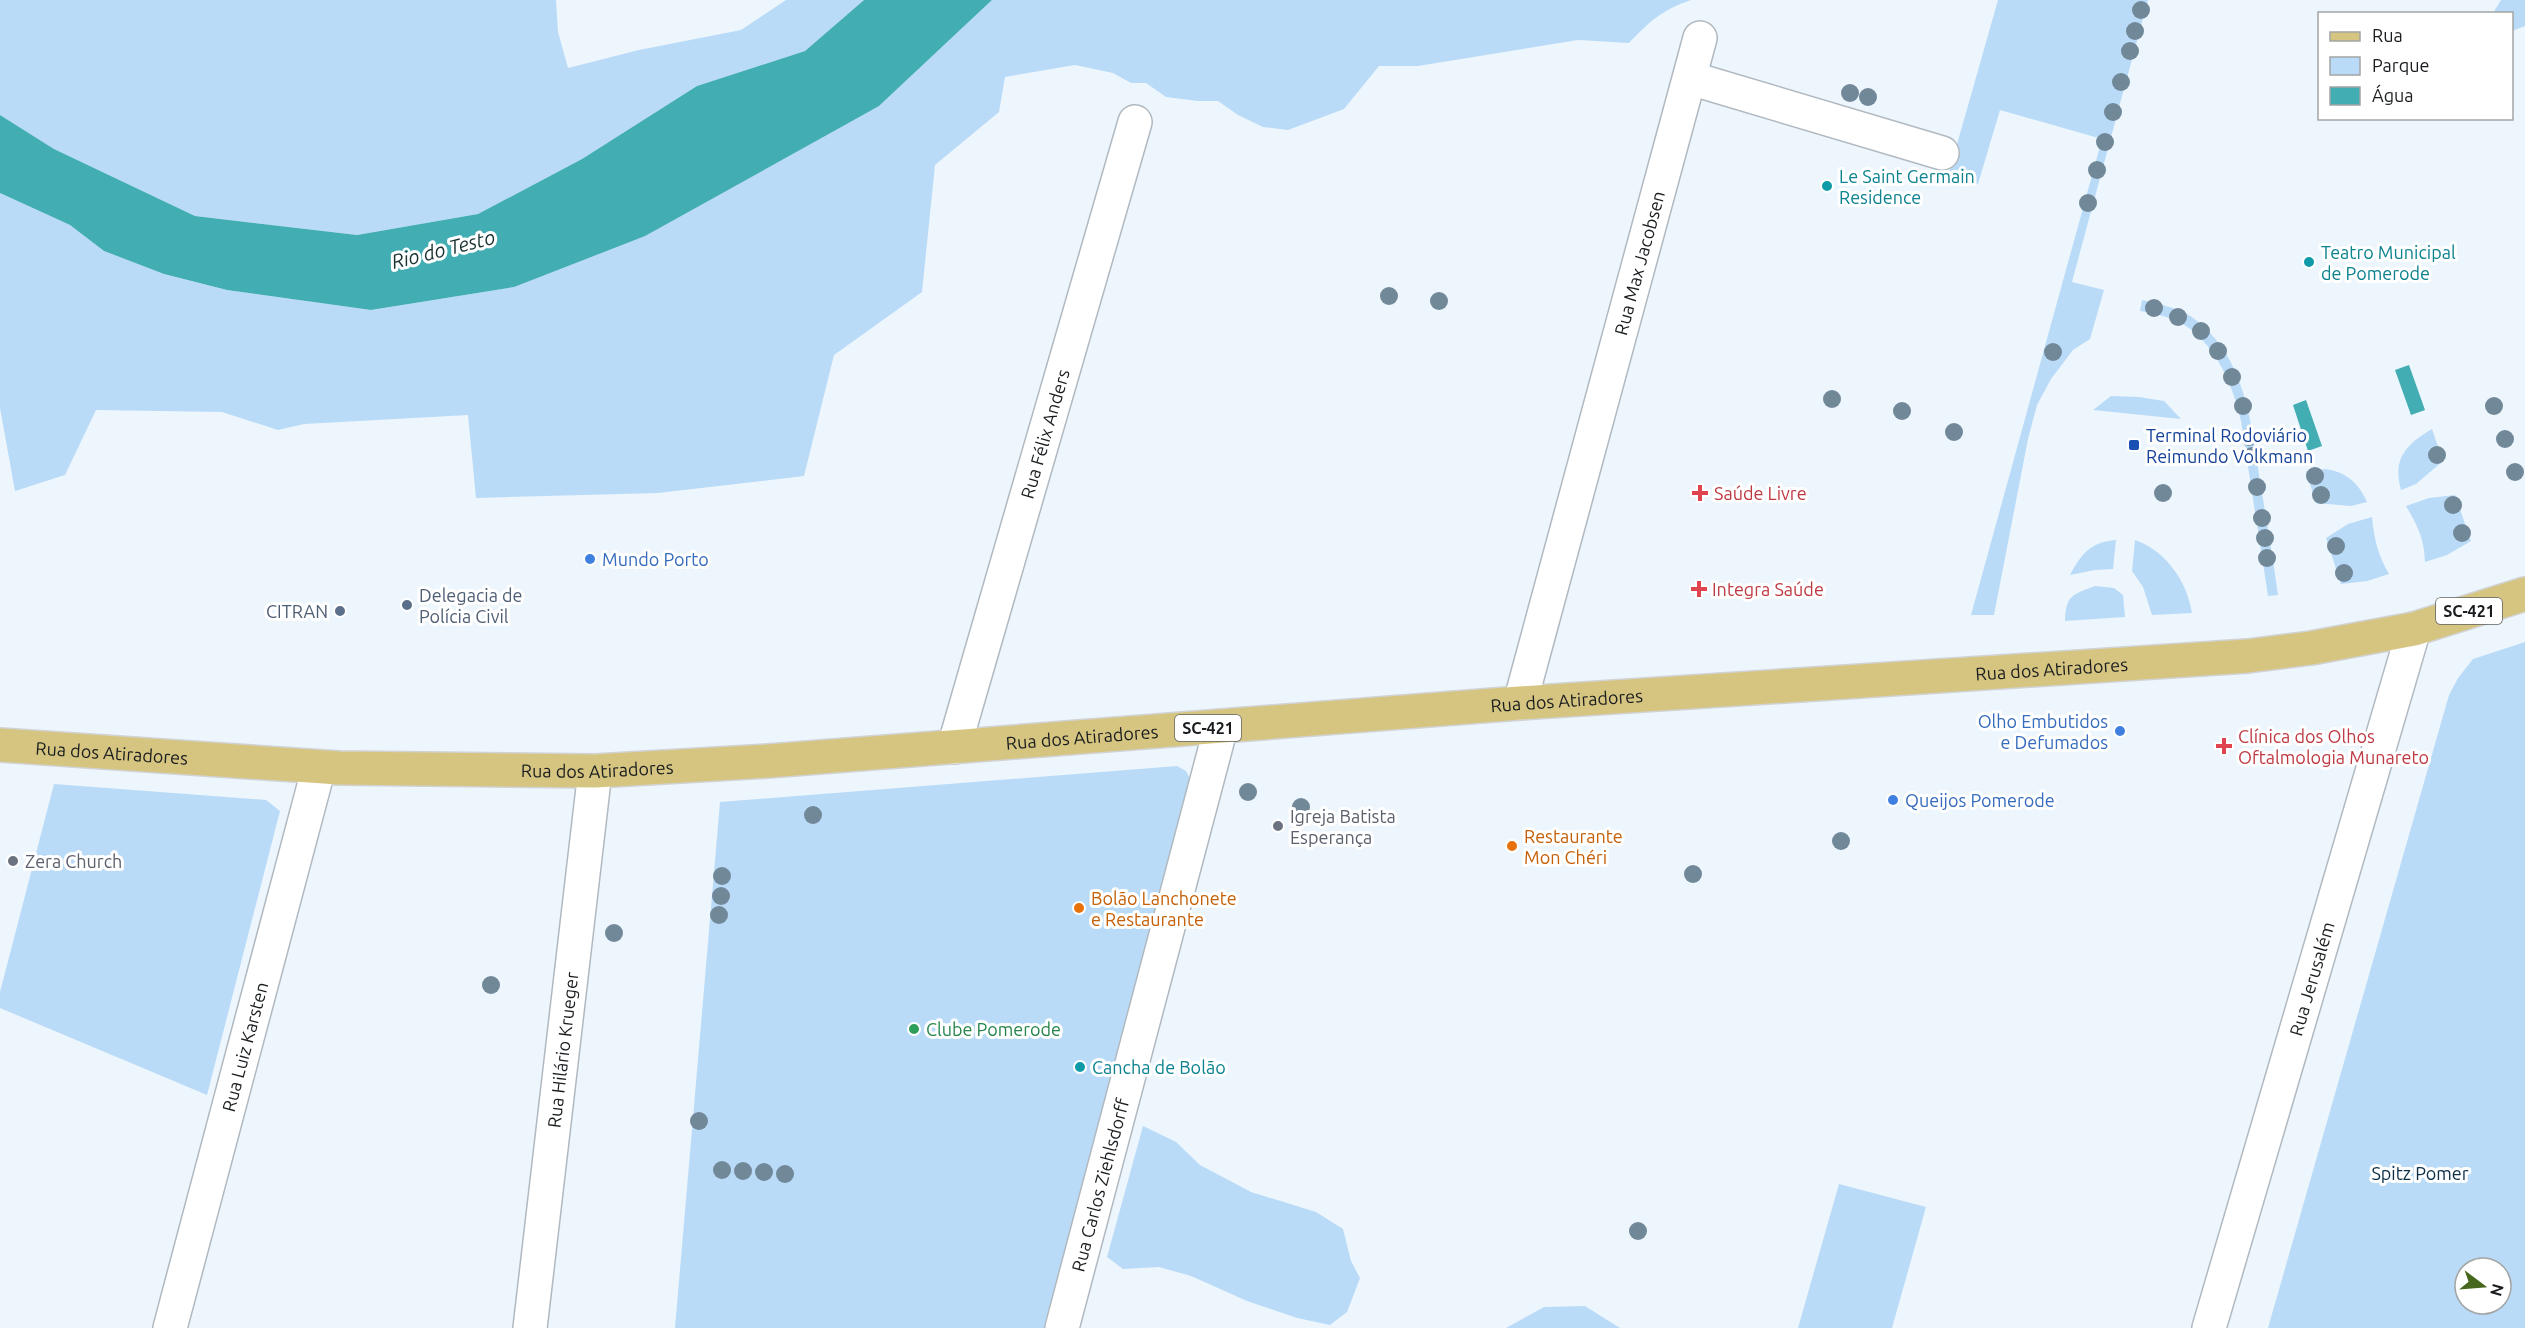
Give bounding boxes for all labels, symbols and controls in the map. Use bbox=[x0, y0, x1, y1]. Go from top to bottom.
legend bbox=[2318, 12, 2513, 120]
text: Rua bbox=[2372, 25, 2403, 45]
text: Parque bbox=[2372, 55, 2429, 75]
text: Água bbox=[2372, 84, 2414, 105]
place label: Le Saint Germain Residence bbox=[1839, 166, 1975, 207]
marker: Le Saint Germain Residence bbox=[1820, 179, 1834, 193]
street label: Rua Max Jacobsen bbox=[1610, 189, 1668, 337]
water label: Rio do Testo bbox=[389, 225, 497, 273]
place label: Teatro Municipal de Pomerode bbox=[2321, 242, 2456, 283]
marker: Teatro Municipal de Pomerode bbox=[2302, 255, 2316, 269]
street label: Rua Félix Anders bbox=[1016, 367, 1073, 501]
place label: Terminal Rodoviário Reimundo Volkmann bbox=[2146, 425, 2313, 466]
marker: Terminal Rodoviário Reimundo Volkmann bbox=[2127, 438, 2141, 452]
place label: Saúde Livre bbox=[1714, 483, 1807, 503]
marker: Saúde Livre bbox=[1691, 484, 1709, 502]
place label: Mundo Porto bbox=[602, 549, 709, 569]
marker: Mundo Porto bbox=[583, 552, 597, 566]
place label: Integra Saúde bbox=[1712, 579, 1824, 599]
marker: Integra Saúde bbox=[1690, 580, 1708, 598]
place label: Delegacia de Polícia Civil bbox=[419, 585, 522, 626]
marker: Delegacia de Polícia Civil bbox=[400, 598, 414, 612]
road number: SC-421 bbox=[2436, 598, 2502, 624]
place label: CITRAN bbox=[266, 601, 328, 621]
marker: CITRAN bbox=[333, 604, 347, 618]
street label: Rua dos Atiradores bbox=[1975, 654, 2129, 684]
street label: Rua dos Atiradores bbox=[1490, 685, 1644, 715]
place label: Olho Embutidos e Defumados bbox=[1978, 711, 2108, 752]
road number: SC-421 bbox=[1175, 715, 1241, 741]
street label: Rua dos Atiradores bbox=[1005, 721, 1159, 753]
marker: Olho Embutidos e Defumados bbox=[2113, 724, 2127, 738]
place label: Clínica dos Olhos Oftalmologia Munareto bbox=[2238, 726, 2429, 767]
street label: Rua dos Atiradores bbox=[35, 737, 189, 768]
marker: Clínica dos Olhos Oftalmologia Munareto bbox=[2215, 737, 2233, 755]
street label: Rua dos Atiradores bbox=[521, 756, 674, 781]
place label: Queijos Pomerode bbox=[1905, 790, 2055, 811]
marker: Queijos Pomerode bbox=[1886, 793, 1900, 807]
place label: Igreja Batista Esperança bbox=[1290, 806, 1396, 847]
marker: Igreja Batista Esperança bbox=[1271, 819, 1285, 833]
place label: Restaurante Mon Chéri bbox=[1524, 826, 1623, 867]
marker: Restaurante Mon Chéri bbox=[1505, 839, 1519, 853]
place label: Zera Church bbox=[25, 851, 122, 871]
marker: Zera Church bbox=[6, 854, 20, 868]
place label: Bolão Lanchonete e Restaurante bbox=[1091, 888, 1237, 929]
marker: Bolão Lanchonete e Restaurante bbox=[1072, 901, 1086, 915]
street label: Rua Jerusalém bbox=[2285, 919, 2338, 1038]
street label: Rua Hilário Krueger bbox=[543, 971, 581, 1129]
street label: Rua Luiz Karsten bbox=[218, 980, 271, 1114]
place label: Clube Pomerode bbox=[926, 1019, 1061, 1039]
marker: Clube Pomerode bbox=[907, 1022, 921, 1036]
place label: Cancha de Bolão bbox=[1092, 1057, 1226, 1077]
marker: Cancha de Bolão bbox=[1073, 1060, 1087, 1074]
street label: Rua Carlos Ziehlsdorff bbox=[1067, 1096, 1132, 1274]
park label: Spitz Pomer bbox=[2371, 1163, 2469, 1183]
north arrow bbox=[2453, 1256, 2513, 1316]
text: N bbox=[2487, 1282, 2508, 1298]

